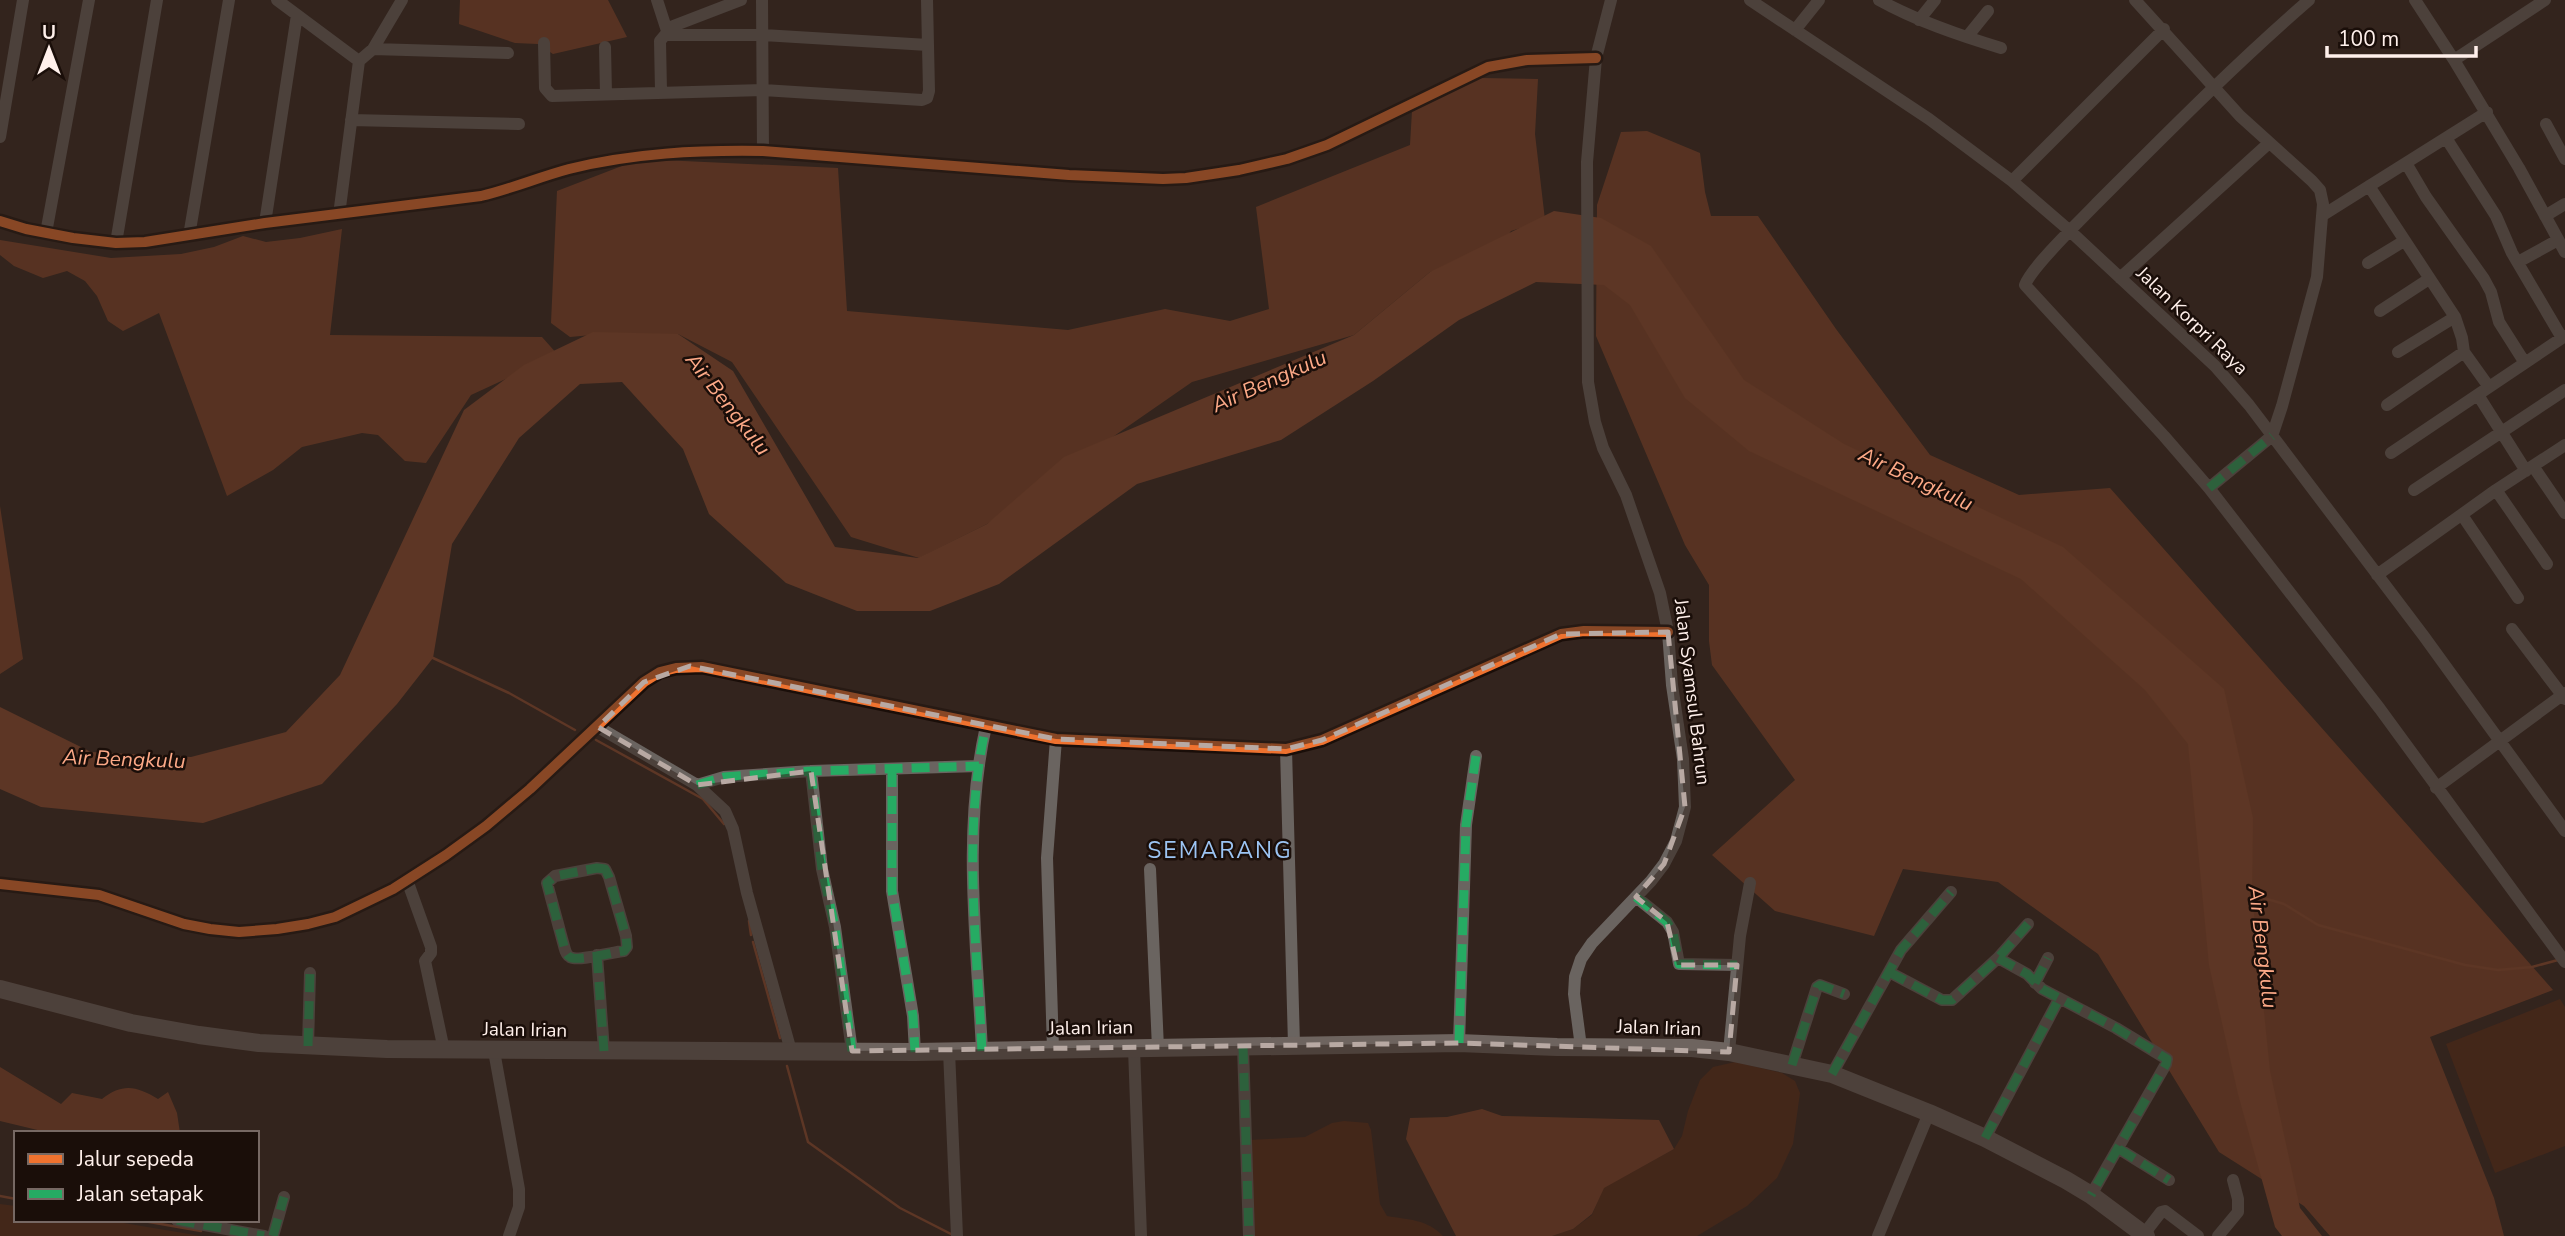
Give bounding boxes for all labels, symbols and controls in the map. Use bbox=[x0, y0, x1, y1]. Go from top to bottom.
north arrow bbox=[14, 14, 84, 84]
scale bar bbox=[2327, 14, 2476, 58]
text: U bbox=[42, 20, 56, 46]
text: 100 m bbox=[2338, 25, 2399, 53]
street label: Jalan Korpri Raya bbox=[2130, 260, 2254, 381]
water label: Air Bengkulu bbox=[1206, 343, 1331, 419]
water label: Air Bengkulu bbox=[678, 346, 777, 461]
water label: Air Bengkulu bbox=[1853, 440, 1978, 518]
street label: Jalan Syamsul Bahrun bbox=[1668, 596, 1716, 787]
water label: Air Bengkulu bbox=[61, 743, 186, 775]
district label: SEMARANG bbox=[1147, 835, 1293, 866]
water label: Air Bengkulu bbox=[2241, 883, 2284, 1010]
street label: Jalan Irian bbox=[1615, 1013, 1702, 1042]
street label: Jalan Irian bbox=[1048, 1014, 1133, 1042]
street label: Jalan Irian bbox=[482, 1016, 567, 1044]
legend bbox=[14, 1131, 259, 1222]
text: Jalur sepeda bbox=[76, 1145, 194, 1173]
text: Jalan setapak bbox=[76, 1180, 204, 1208]

